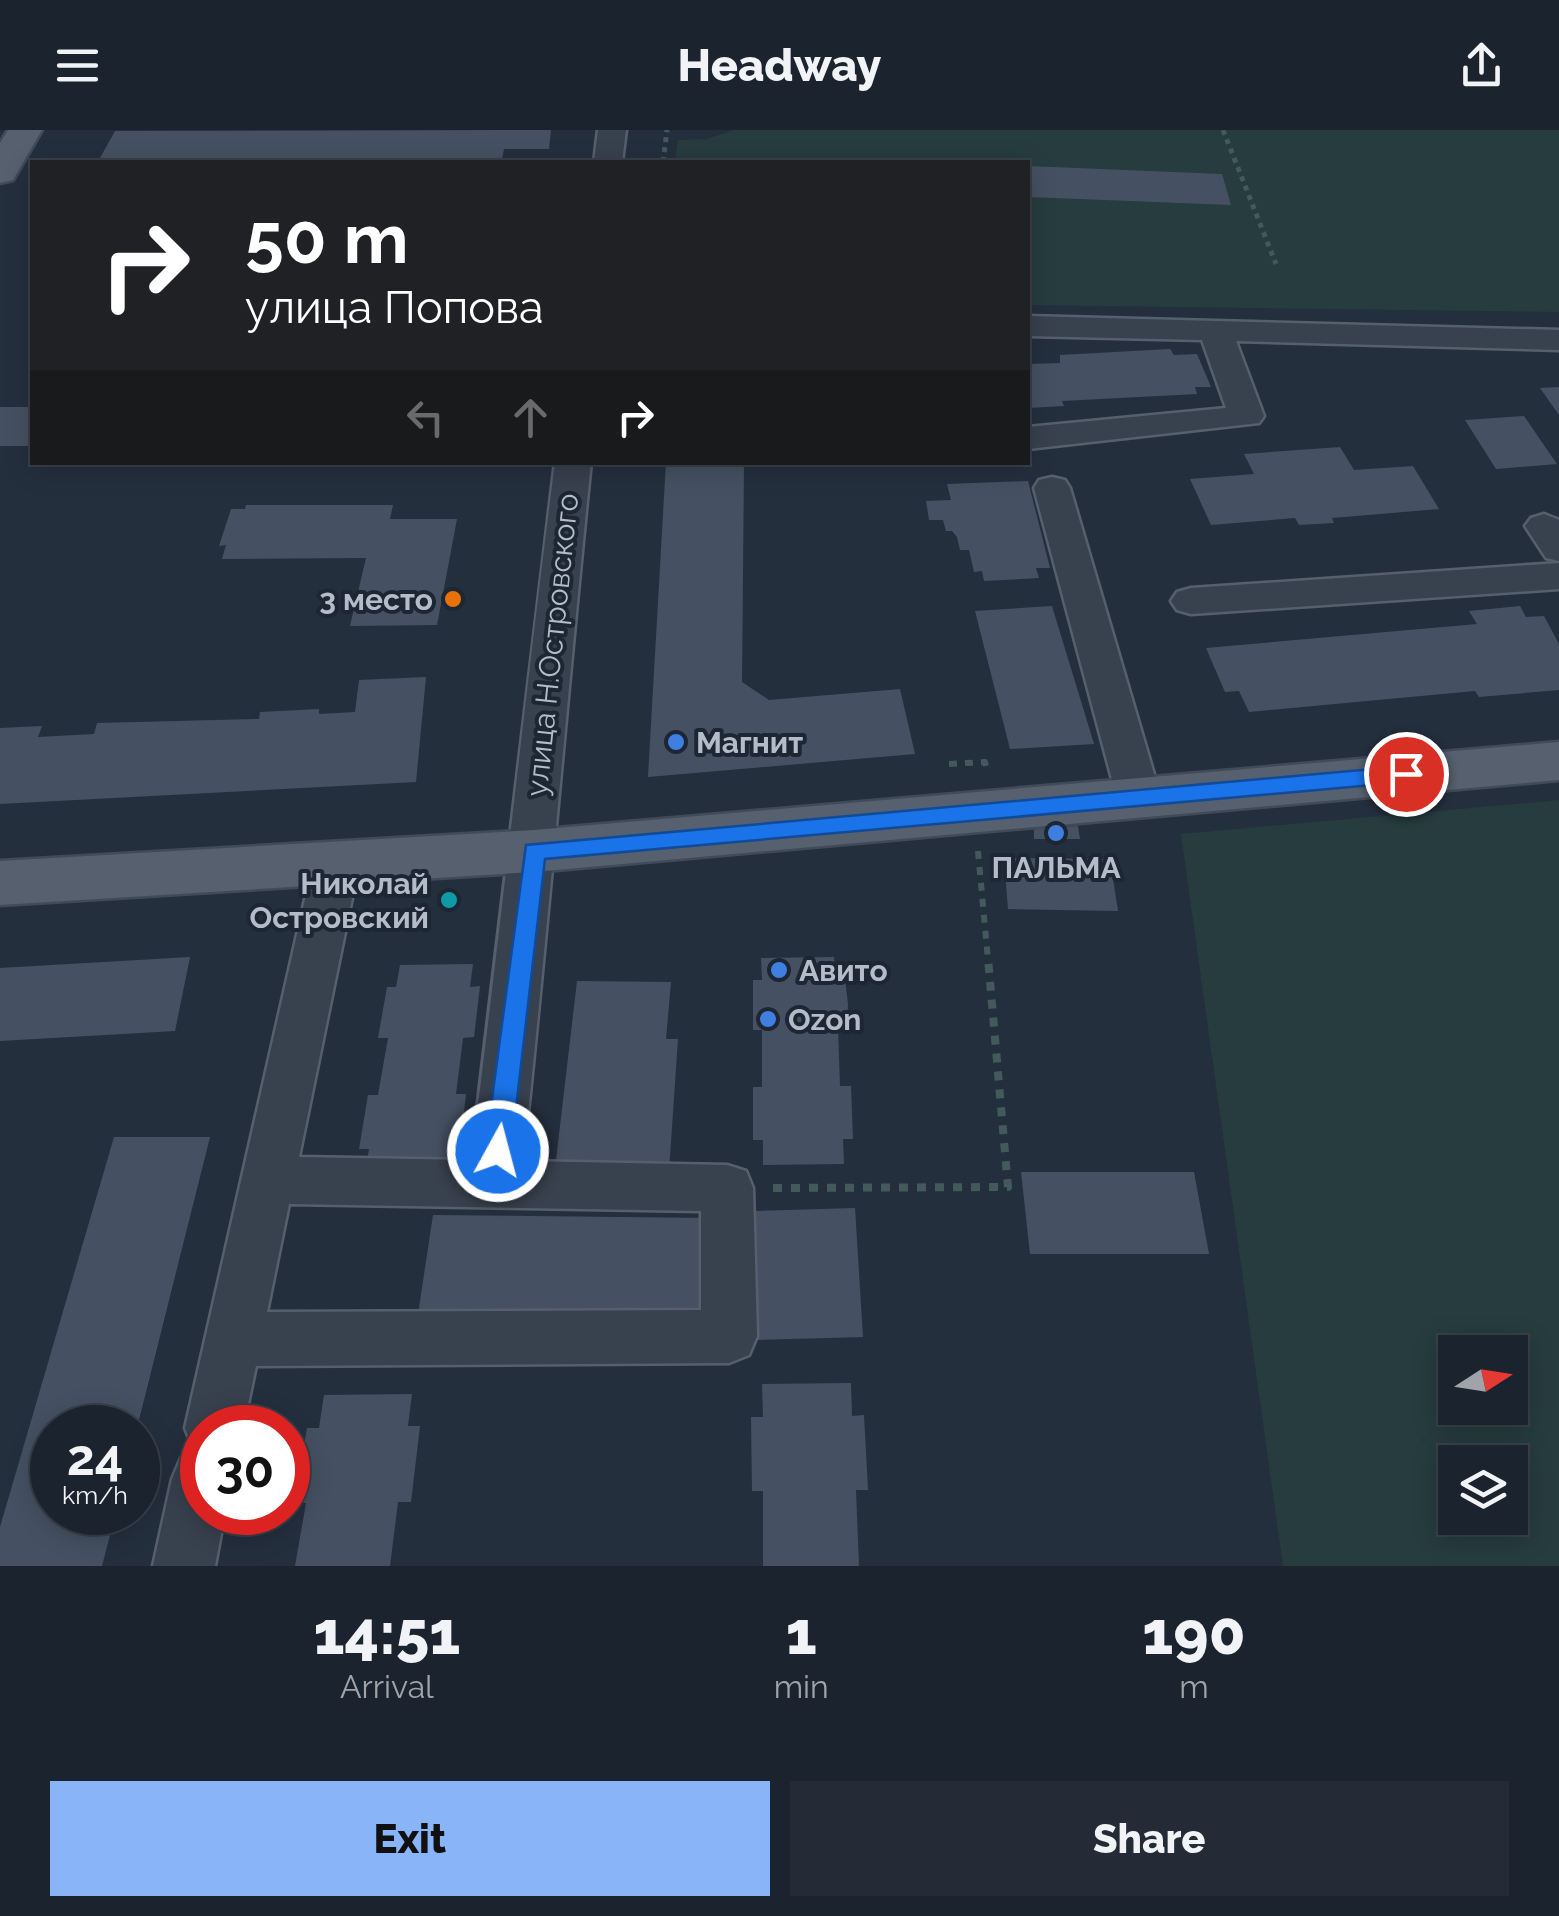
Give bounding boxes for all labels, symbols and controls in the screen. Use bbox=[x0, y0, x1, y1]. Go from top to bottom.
icon: menu bbox=[50, 38, 105, 93]
icon: share bbox=[1454, 38, 1509, 93]
text: Headway bbox=[678, 39, 881, 92]
text: 50 m bbox=[245, 197, 409, 279]
icon: right bbox=[80, 200, 210, 330]
text: улица Попова bbox=[245, 281, 544, 334]
icon: left bbox=[398, 390, 453, 445]
icon: ahead bbox=[503, 390, 558, 445]
icon: right bbox=[608, 390, 663, 445]
street label: улица Н.Островского bbox=[519, 492, 585, 798]
place label: 3 место bbox=[319, 582, 433, 617]
marker: 3 место bbox=[442, 588, 464, 610]
place label: Магнит bbox=[696, 725, 803, 760]
marker: Магнит bbox=[665, 731, 687, 753]
pin bbox=[1364, 732, 1449, 817]
icon: arrive bbox=[1379, 747, 1434, 802]
marker: ПАЛЬМА bbox=[1045, 822, 1067, 844]
place label: ПАЛЬМА bbox=[991, 850, 1121, 885]
place label: Николай Островский bbox=[250, 866, 429, 935]
marker: Николай Островский bbox=[438, 889, 460, 911]
place label: Авито bbox=[799, 953, 888, 988]
marker: Авито bbox=[768, 959, 790, 981]
place label: Ozon bbox=[788, 1002, 861, 1037]
marker: Ozon bbox=[757, 1008, 779, 1030]
position arrow bbox=[446, 1099, 550, 1203]
north arrow bbox=[1438, 1335, 1528, 1425]
map controls bbox=[1438, 1335, 1528, 1535]
speed limit sign: 30 bbox=[180, 1405, 310, 1535]
text: 24 bbox=[67, 1428, 123, 1487]
button: layers bbox=[1438, 1445, 1528, 1535]
text: km/h bbox=[62, 1480, 128, 1510]
text: 14:51 bbox=[313, 1598, 460, 1668]
text: 1 bbox=[786, 1598, 817, 1668]
text: 190 bbox=[1142, 1598, 1245, 1668]
text: Arrival bbox=[340, 1668, 434, 1705]
text: min bbox=[774, 1668, 829, 1705]
text: m bbox=[1179, 1668, 1209, 1705]
button: Exit bbox=[50, 1781, 770, 1896]
button: Share bbox=[790, 1781, 1509, 1896]

